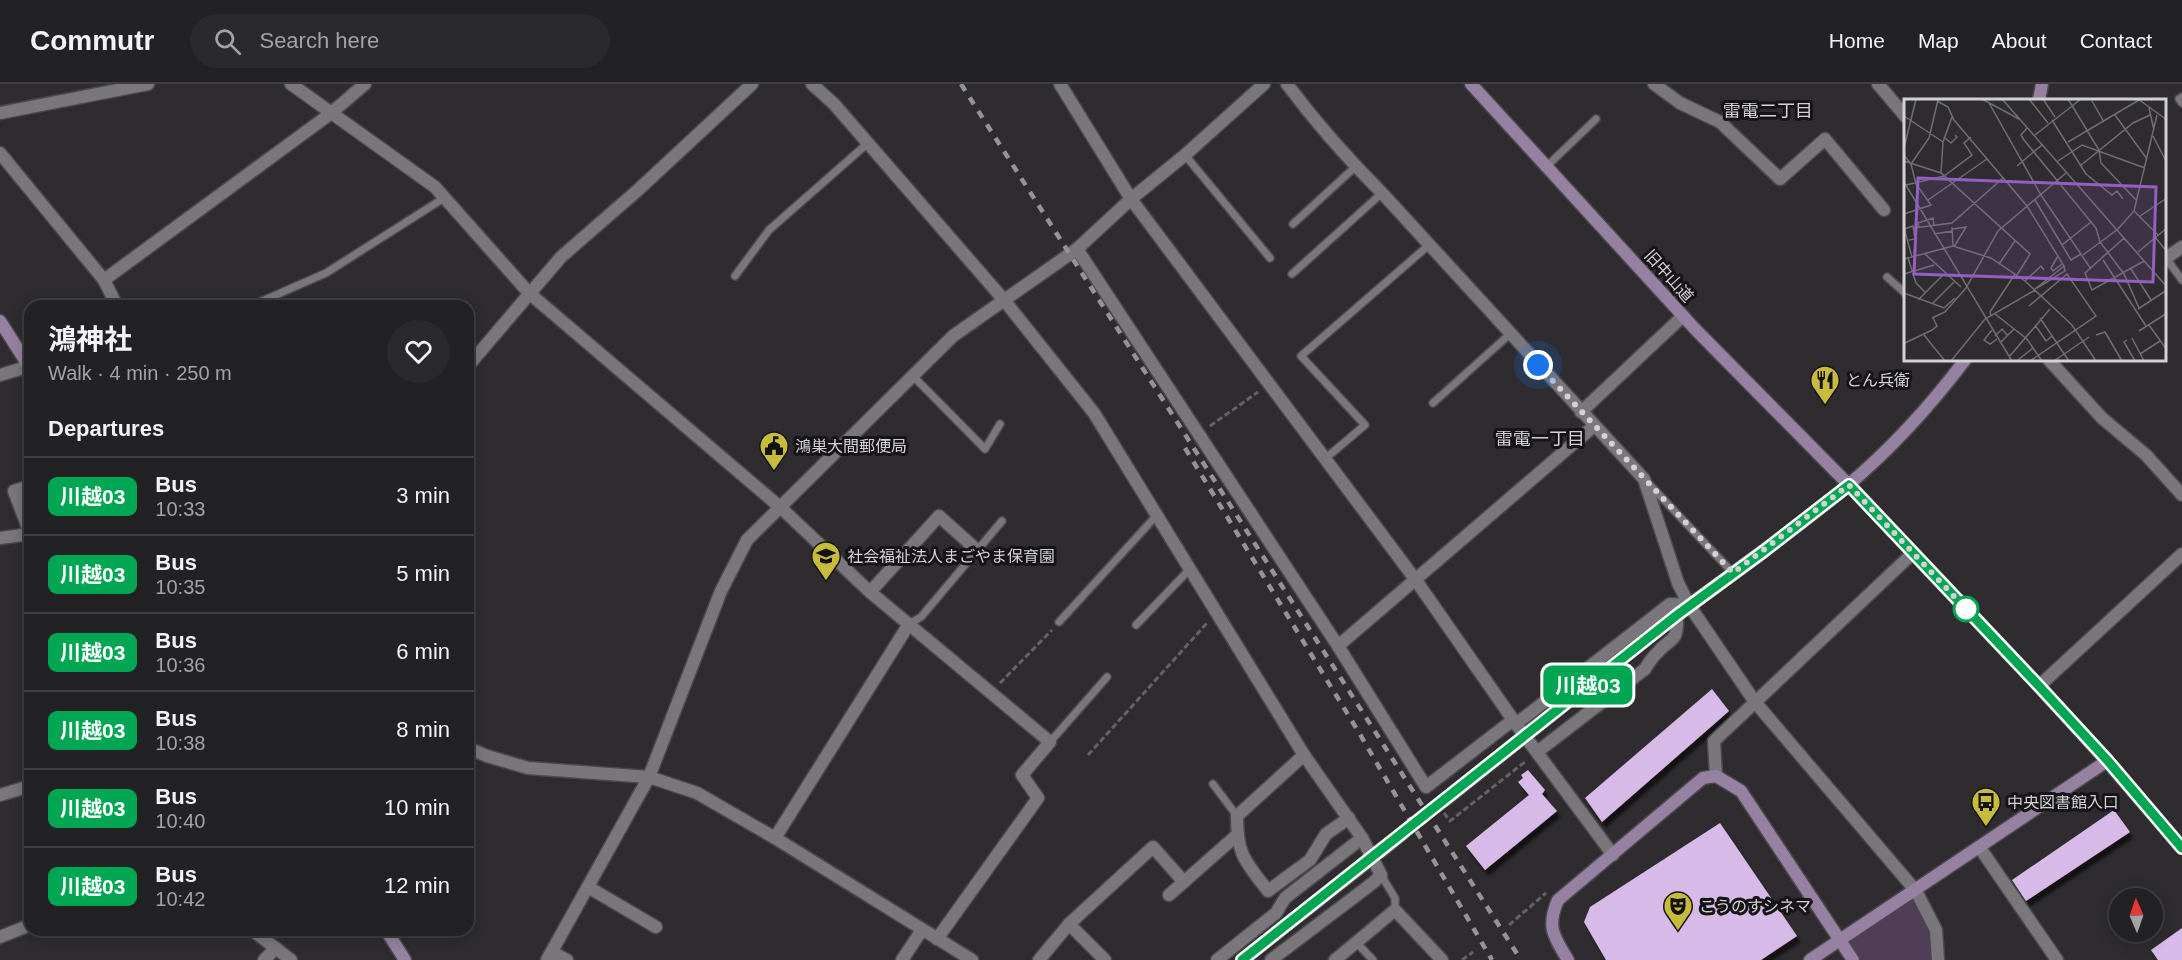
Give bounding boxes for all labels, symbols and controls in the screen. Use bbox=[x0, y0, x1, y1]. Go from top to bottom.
search box bbox=[190, 14, 610, 68]
text: Commutr bbox=[30, 25, 154, 56]
icon: search bbox=[211, 25, 244, 58]
text: Search here bbox=[259, 28, 379, 53]
text: Home bbox=[1829, 29, 1885, 52]
text: Map bbox=[1918, 29, 1959, 52]
text: About bbox=[1992, 29, 2047, 52]
text: Contact bbox=[2080, 29, 2152, 52]
inset map bbox=[1904, 99, 2167, 362]
district label: 雷電二丁目 bbox=[1723, 101, 1813, 121]
street label: 旧中山道 bbox=[1641, 247, 1697, 305]
button: heart bbox=[387, 320, 450, 383]
text: 鴻神社 bbox=[48, 324, 132, 355]
your location bbox=[1523, 350, 1553, 380]
text: Walk · 4 min · 250 m bbox=[48, 362, 232, 384]
restaurant icon: とん兵衛 bbox=[1809, 364, 1841, 406]
place label: とん兵衛 bbox=[1846, 372, 1910, 389]
text: Departures bbox=[48, 416, 164, 441]
district label: 雷電一丁目 bbox=[1495, 429, 1585, 449]
public building icon: 鴻巣大間郵便局 bbox=[758, 430, 790, 472]
place label: 鴻巣大間郵便局 bbox=[795, 438, 907, 455]
text: Bus bbox=[155, 472, 197, 497]
text: 3 min bbox=[396, 483, 450, 508]
text: 川越03 bbox=[60, 485, 125, 508]
text: 10:33 bbox=[155, 498, 205, 520]
school or university icon: 社会福祉法人まごやま保育園 bbox=[810, 540, 842, 582]
place label: 社会福祉法人まごやま保育園 bbox=[847, 548, 1055, 565]
text: Bus bbox=[155, 550, 197, 575]
text: 5 min bbox=[396, 561, 450, 586]
text: 川越03 bbox=[60, 563, 125, 586]
text: 10:35 bbox=[155, 576, 205, 598]
unlabelled marker bbox=[1953, 596, 1979, 622]
text: Bus bbox=[155, 628, 197, 653]
text: 6 min bbox=[396, 639, 450, 664]
text: 川越03 bbox=[60, 641, 125, 664]
text: 10:36 bbox=[155, 654, 205, 676]
line badge: 川越03 bbox=[1546, 666, 1630, 704]
text: 川越03 bbox=[1555, 674, 1621, 697]
text: Bus bbox=[155, 706, 197, 731]
text: 8 min bbox=[396, 717, 450, 742]
text: 川越03 bbox=[60, 719, 125, 742]
text: 10:38 bbox=[155, 732, 205, 754]
text: Bus bbox=[155, 784, 197, 809]
bus stop icon: 中央図書館入口 bbox=[1970, 786, 2002, 828]
place label: 中央図書館入口 bbox=[2007, 794, 2119, 811]
text: 10 min bbox=[384, 795, 450, 820]
text: 川越03 bbox=[60, 797, 125, 820]
text: 10:40 bbox=[155, 810, 205, 832]
text: Bus bbox=[155, 862, 197, 887]
text: 12 min bbox=[384, 873, 450, 898]
text: 川越03 bbox=[60, 875, 125, 898]
text: 10:42 bbox=[155, 888, 205, 910]
north arrow bbox=[2109, 888, 2163, 942]
map controls bbox=[2109, 888, 2163, 942]
theatre icon: こうのすシネマ bbox=[1662, 890, 1694, 932]
place label: こうのすシネマ bbox=[1699, 898, 1811, 915]

